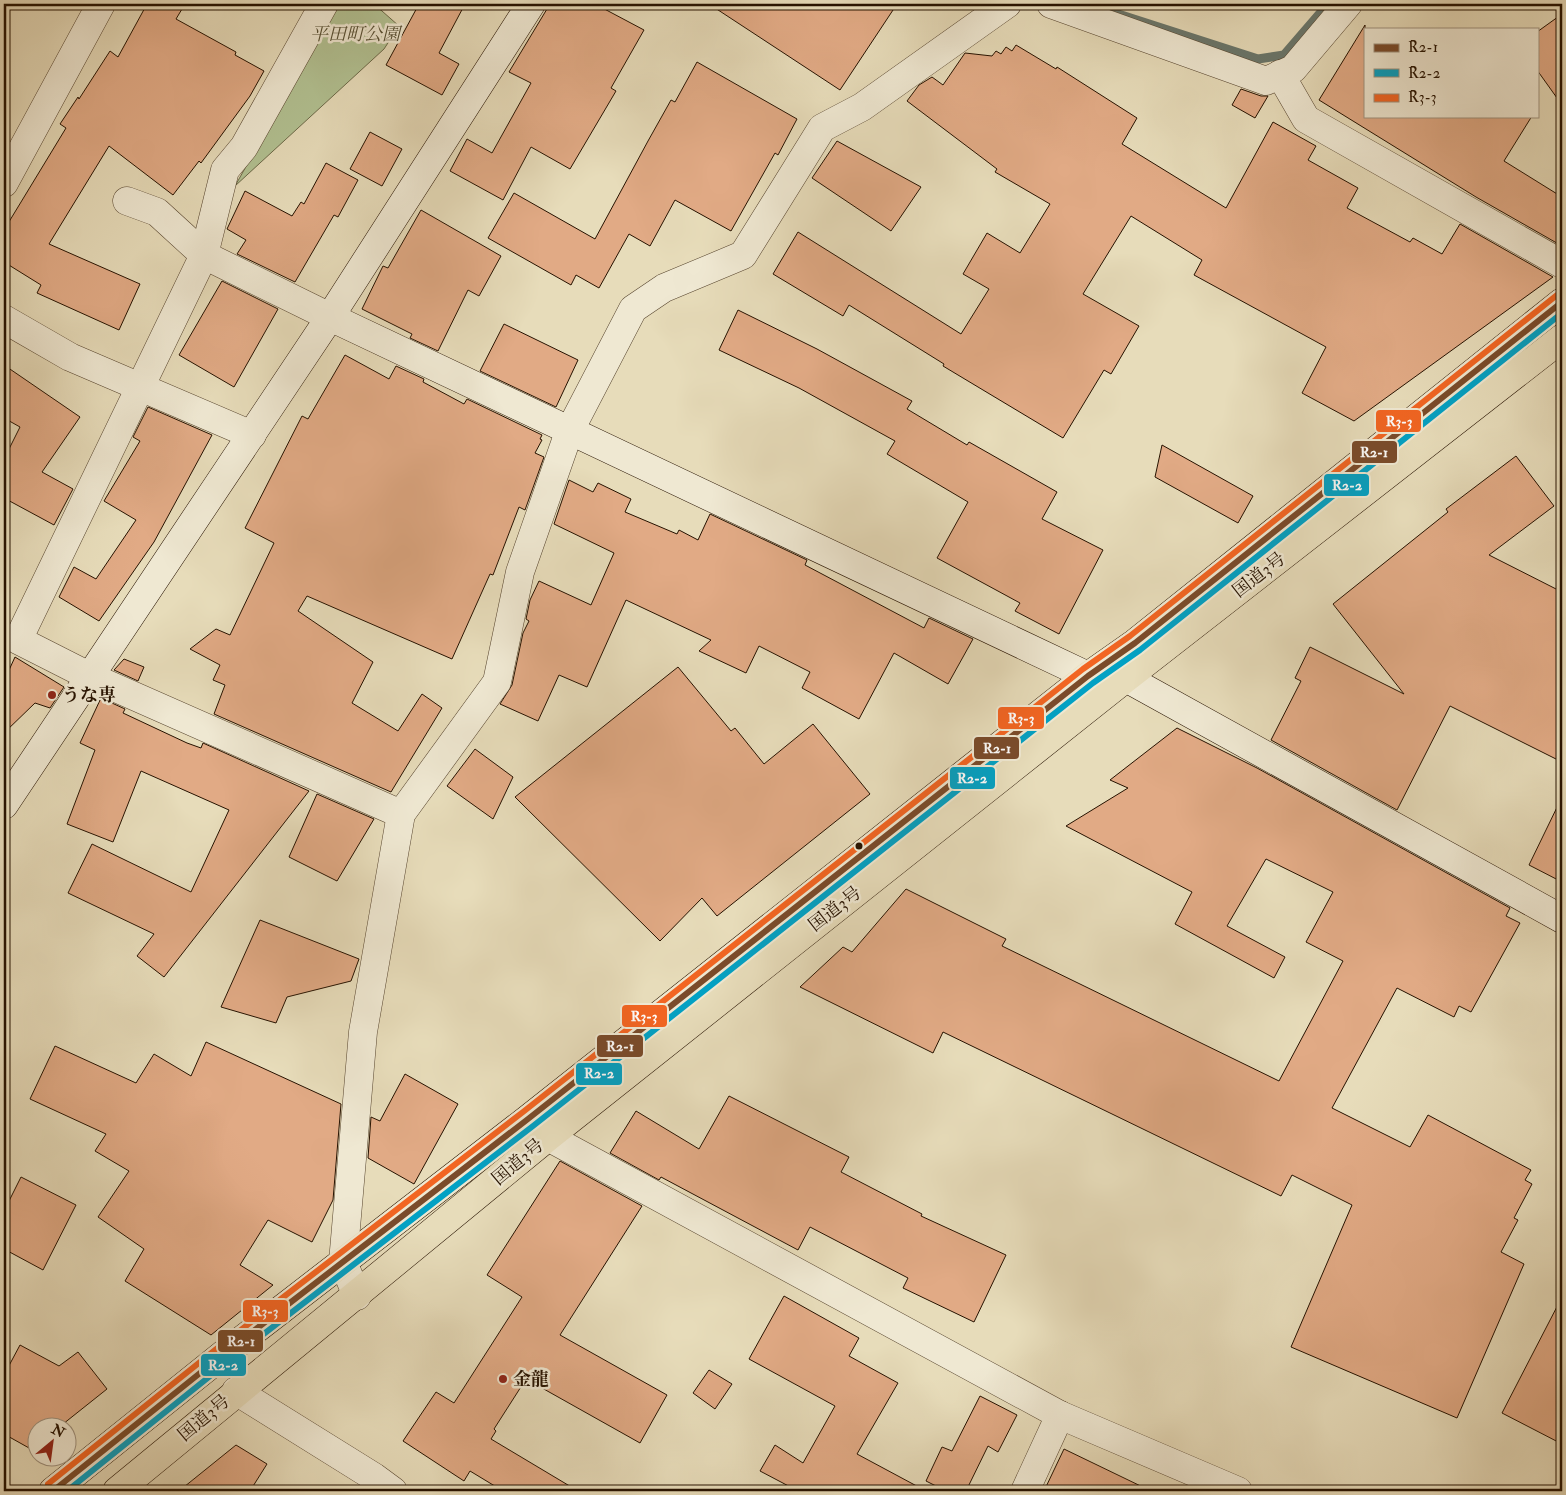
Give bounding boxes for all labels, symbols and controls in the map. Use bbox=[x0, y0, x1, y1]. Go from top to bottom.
park label: 平田町公園 bbox=[310, 23, 403, 46]
legend bbox=[1364, 28, 1538, 118]
text: R2-1 bbox=[1408, 38, 1438, 57]
text: R2-2 bbox=[1408, 64, 1441, 83]
text: R3-3 bbox=[1408, 88, 1437, 107]
line badge: R3-3 bbox=[1375, 409, 1422, 433]
text: R3-3 bbox=[1386, 413, 1412, 430]
line badge: R2-1 bbox=[1351, 440, 1398, 464]
text: R2-1 bbox=[1360, 444, 1388, 461]
line badge: R2-2 bbox=[1323, 473, 1370, 497]
text: R2-2 bbox=[1332, 477, 1362, 494]
street label: 国道3号 bbox=[1228, 547, 1290, 603]
place label: うな専 bbox=[62, 684, 116, 707]
marker: うな専 bbox=[46, 689, 58, 701]
line badge: R3-3 bbox=[997, 706, 1045, 730]
text: R3-3 bbox=[1008, 710, 1034, 727]
line badge: R2-1 bbox=[973, 736, 1020, 760]
text: R2-1 bbox=[983, 740, 1011, 757]
line badge: R2-2 bbox=[949, 766, 996, 790]
text: R2-2 bbox=[957, 770, 987, 787]
unlabelled marker bbox=[854, 841, 864, 851]
street label: 国道3号 bbox=[804, 881, 866, 937]
line badge: R3-3 bbox=[621, 1004, 668, 1028]
text: R3-3 bbox=[631, 1008, 657, 1025]
line badge: R2-1 bbox=[596, 1034, 644, 1058]
text: R2-1 bbox=[606, 1038, 634, 1055]
line badge: R2-2 bbox=[575, 1062, 623, 1086]
text: R2-2 bbox=[584, 1065, 614, 1082]
street label: 国道3号 bbox=[487, 1134, 549, 1190]
line badge: R3-3 bbox=[242, 1299, 289, 1323]
text: R3-3 bbox=[252, 1303, 278, 1320]
line badge: R2-1 bbox=[217, 1329, 264, 1353]
text: R2-1 bbox=[227, 1333, 255, 1350]
line badge: R2-2 bbox=[200, 1353, 247, 1377]
text: R2-2 bbox=[208, 1357, 238, 1374]
place label: 金龍 bbox=[513, 1368, 549, 1391]
marker: 金龍 bbox=[497, 1373, 509, 1385]
street label: 国道3号 bbox=[173, 1390, 235, 1446]
north arrow bbox=[28, 1418, 78, 1468]
text: N bbox=[48, 1420, 68, 1442]

